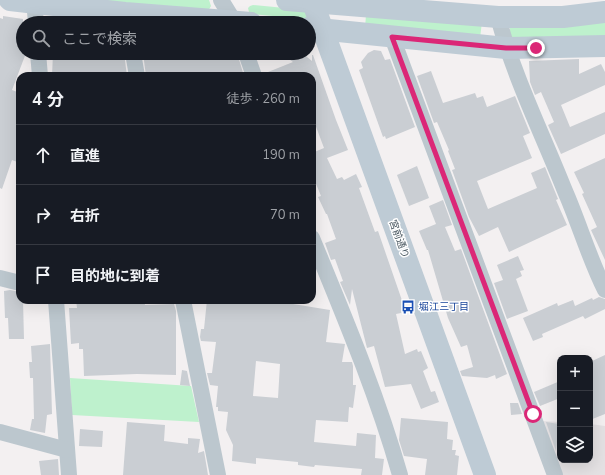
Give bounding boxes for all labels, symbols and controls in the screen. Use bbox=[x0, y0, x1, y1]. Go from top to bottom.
search box bbox=[16, 16, 316, 60]
icon: search bbox=[30, 27, 52, 49]
text: ここで検索 bbox=[62, 29, 137, 49]
route end bbox=[527, 39, 545, 57]
text: 4 分 bbox=[32, 88, 64, 111]
text: 徒歩 · 260 m bbox=[226, 90, 300, 108]
icon: ahead bbox=[32, 144, 54, 166]
text: 直進 bbox=[70, 146, 100, 166]
text: 190 m bbox=[262, 146, 300, 164]
icon: right bbox=[32, 204, 54, 226]
text: 右折 bbox=[70, 206, 100, 226]
text: 70 m bbox=[270, 206, 300, 224]
street label: 宮前通り bbox=[386, 218, 412, 260]
icon: arrive bbox=[32, 264, 54, 286]
text: 目的地に到着 bbox=[70, 266, 160, 286]
bus stop icon: 堀江三丁目 bbox=[400, 299, 416, 315]
place label: 堀江三丁目 bbox=[419, 300, 469, 314]
map controls bbox=[557, 355, 593, 463]
button: + bbox=[557, 355, 593, 391]
button: − bbox=[557, 391, 593, 427]
route start bbox=[524, 405, 542, 423]
button: layers bbox=[557, 427, 593, 463]

